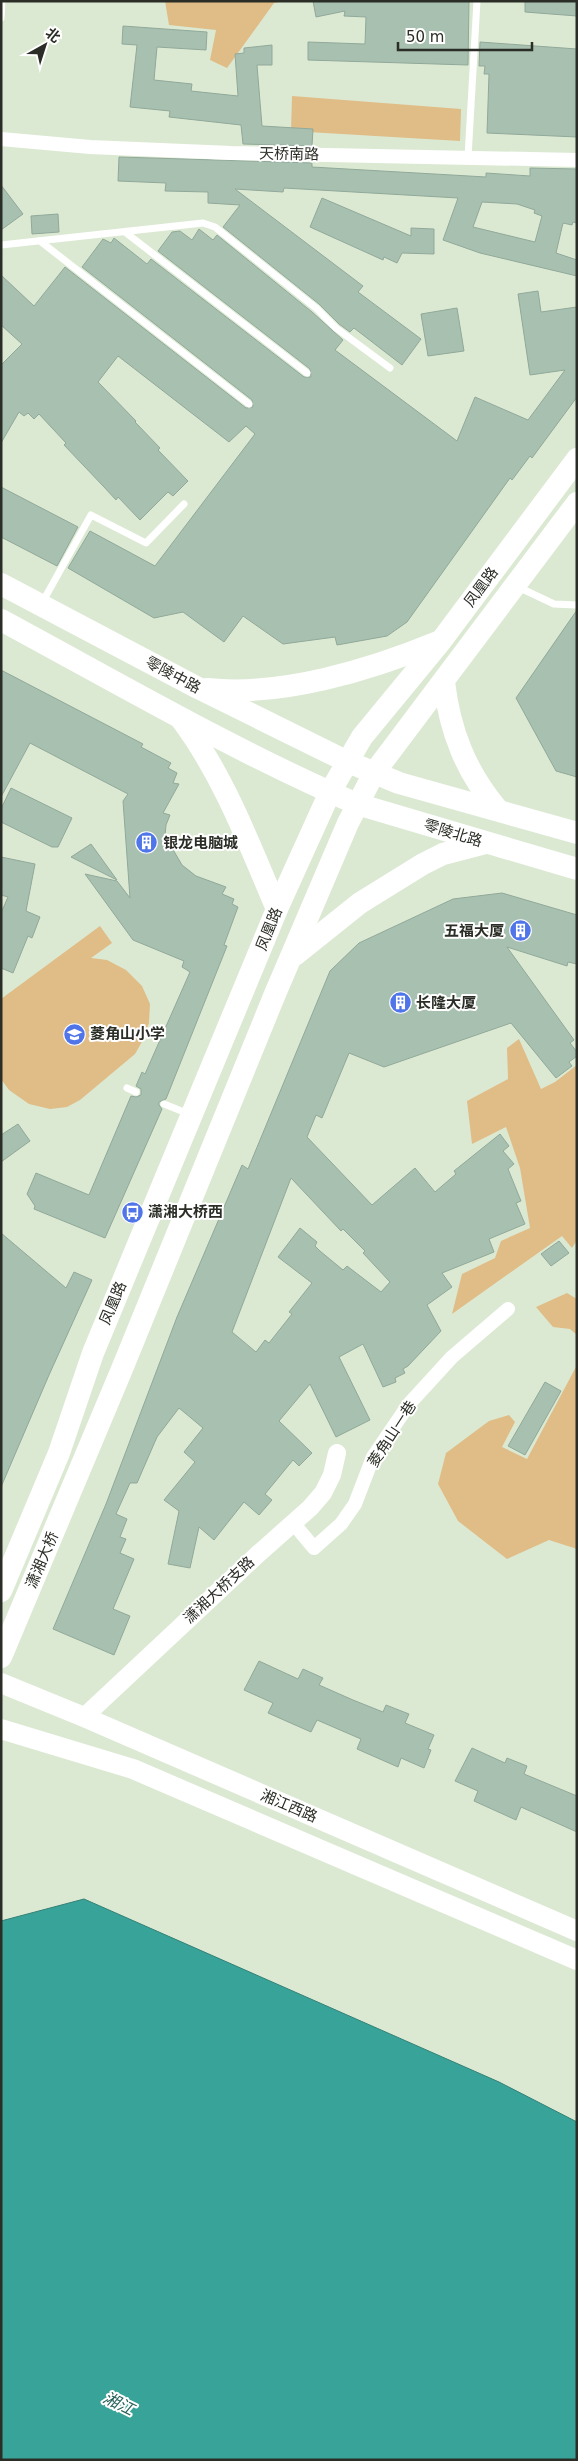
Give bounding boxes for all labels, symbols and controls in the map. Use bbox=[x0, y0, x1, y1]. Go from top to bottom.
north arrow bbox=[20, 20, 70, 70]
scale bar bbox=[398, 20, 532, 52]
text: 北 bbox=[43, 24, 64, 46]
text: 50 m bbox=[406, 28, 444, 46]
street label: 天桥南路 bbox=[259, 144, 319, 164]
street label: 凤凰路 bbox=[460, 564, 502, 610]
street label: 零陵中路 bbox=[142, 653, 204, 697]
street label: 零陵北路 bbox=[422, 816, 484, 850]
building icon: 银龙电脑城 bbox=[135, 831, 159, 855]
place label: 银龙电脑城 bbox=[163, 834, 238, 852]
street label: 凤凰路 bbox=[252, 905, 286, 953]
building icon: 五福大厦 bbox=[508, 919, 532, 943]
place label: 五福大厦 bbox=[444, 922, 504, 940]
building icon: 长隆大厦 bbox=[388, 991, 412, 1015]
place label: 长隆大厦 bbox=[416, 994, 476, 1012]
school or university icon: 菱角山小学 bbox=[62, 1022, 86, 1046]
place label: 菱角山小学 bbox=[90, 1025, 165, 1043]
bus stop icon: 潇湘大桥西 bbox=[120, 1200, 144, 1224]
place label: 潇湘大桥西 bbox=[148, 1203, 223, 1221]
street label: 凤凰路 bbox=[96, 1279, 130, 1327]
street label: 菱角山一巷 bbox=[364, 1398, 420, 1470]
street label: 潇湘大桥 bbox=[22, 1529, 62, 1591]
street label: 潇湘大桥支路 bbox=[180, 1553, 258, 1627]
street label: 湘江西路 bbox=[258, 1786, 320, 1826]
water label: 湘江 bbox=[100, 2388, 139, 2420]

